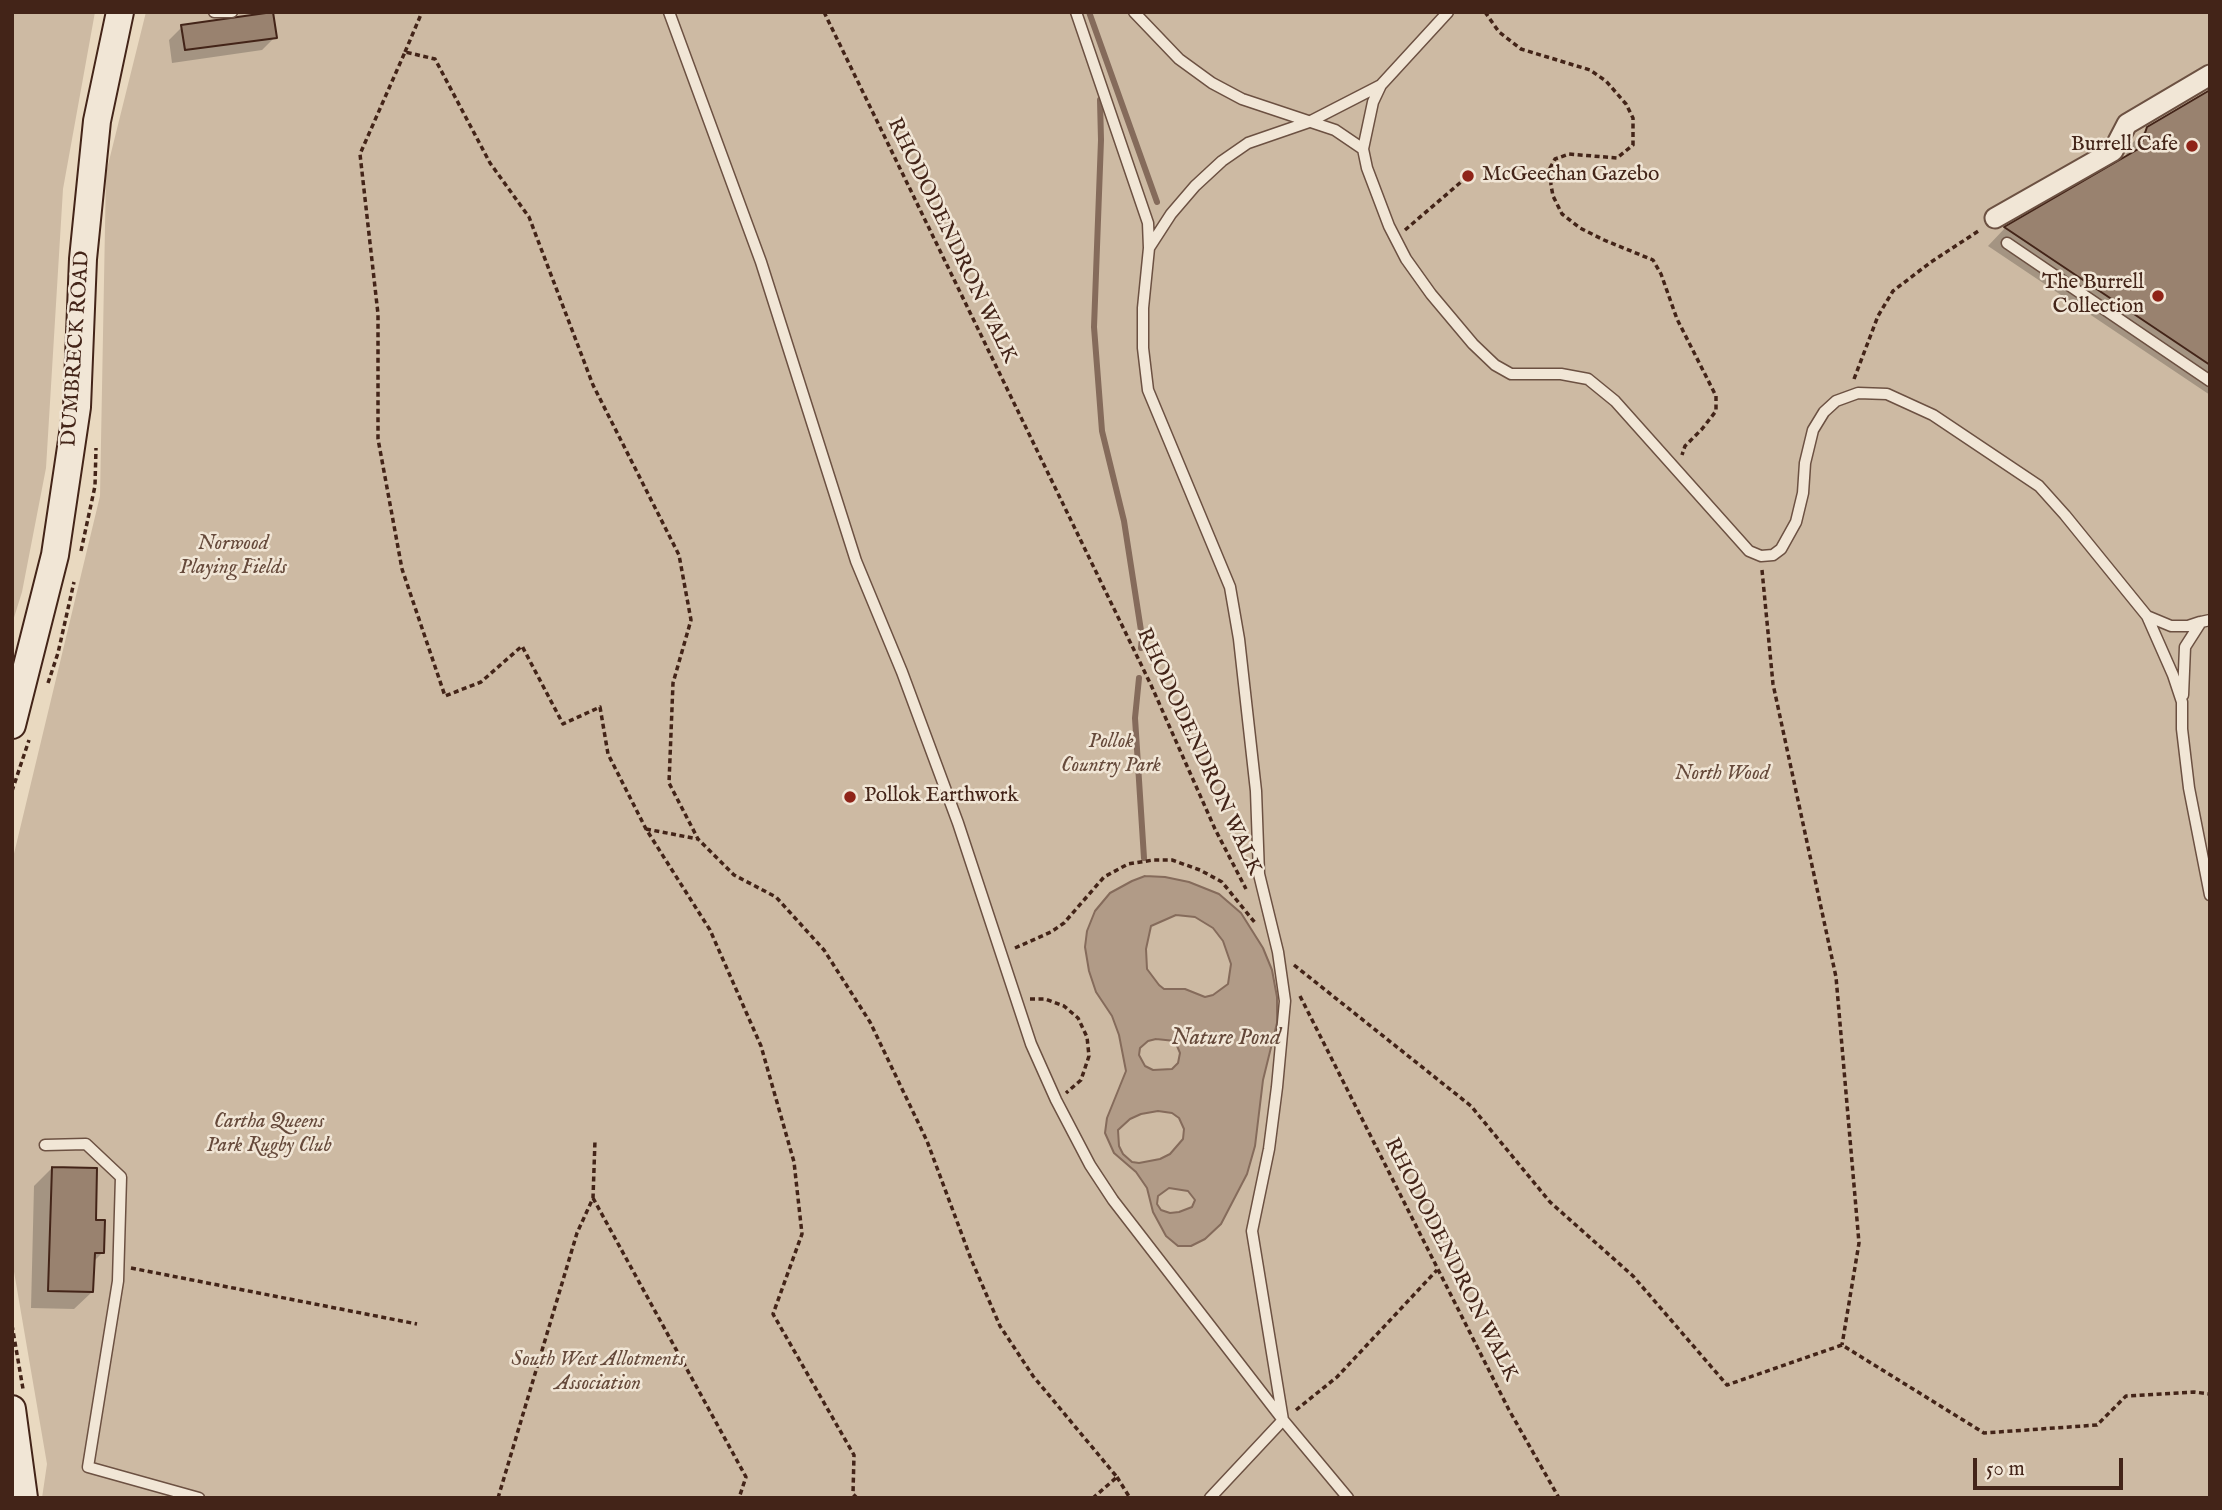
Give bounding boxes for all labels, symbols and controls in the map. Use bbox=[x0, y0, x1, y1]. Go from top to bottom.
street label: RHODODENDRON WALK bbox=[881, 114, 1021, 368]
place label: Burrell Cafe bbox=[2071, 133, 2178, 159]
marker: Burrell Cafe bbox=[2184, 138, 2200, 154]
place label: McGeechan Gazebo bbox=[1482, 163, 1659, 189]
marker: McGeechan Gazebo bbox=[1460, 168, 1476, 184]
street label: DUMBRECK ROAD bbox=[58, 250, 96, 448]
place label: The Burrell Collection bbox=[2042, 271, 2144, 321]
marker: The Burrell Collection bbox=[2150, 288, 2166, 304]
park label: Norwood Playing Fields bbox=[179, 532, 287, 582]
street label: RHODODENDRON WALK bbox=[1130, 625, 1266, 879]
park label: Pollok Country Park bbox=[1061, 730, 1161, 780]
park label: North Wood bbox=[1674, 762, 1770, 788]
place label: Pollok Earthwork bbox=[864, 784, 1019, 810]
marker: Pollok Earthwork bbox=[842, 789, 858, 805]
water label: Nature Pond bbox=[1171, 1025, 1281, 1053]
park label: Cartha Queens Park Rugby Club bbox=[206, 1110, 332, 1160]
street label: RHODODENDRON WALK bbox=[1378, 1134, 1522, 1386]
park label: South West Allotments Association bbox=[511, 1348, 685, 1398]
scale bar bbox=[1977, 1444, 2128, 1488]
text: 50 m bbox=[1986, 1456, 2025, 1483]

